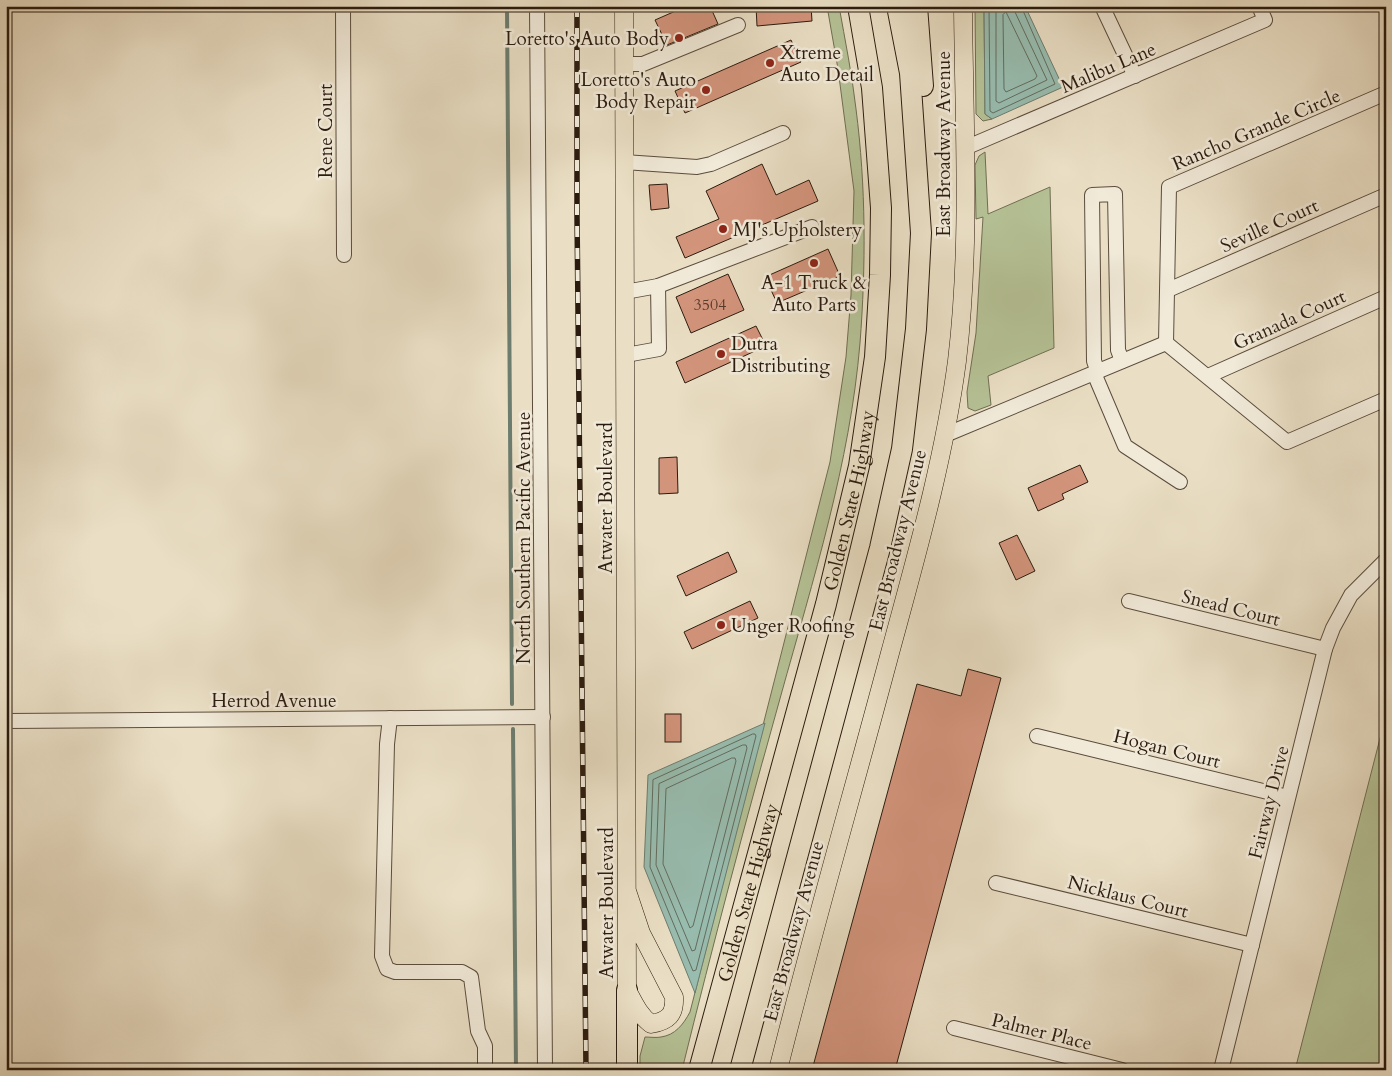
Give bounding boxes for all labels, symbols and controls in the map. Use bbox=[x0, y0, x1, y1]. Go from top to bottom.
place label: Loretto's Auto Body bbox=[505, 26, 669, 52]
marker: Loretto's Auto Body bbox=[673, 32, 685, 44]
street label: Malibu Lane bbox=[1057, 36, 1160, 100]
place label: Xtreme Auto Detail bbox=[780, 40, 874, 88]
street label: East Broadway Avenue bbox=[931, 51, 957, 237]
marker: Xtreme Auto Detail bbox=[764, 57, 776, 69]
place label: Loretto's Auto Body Repair bbox=[580, 67, 696, 115]
street label: Rancho Grande Circle bbox=[1168, 83, 1344, 177]
street label: Rene Court bbox=[313, 84, 339, 178]
marker: Loretto's Auto Body Repair bbox=[700, 84, 712, 96]
street label: Seville Court bbox=[1216, 193, 1323, 259]
place label: MJ's Upholstery bbox=[733, 217, 862, 243]
marker: MJ's Upholstery bbox=[717, 223, 729, 235]
marker: A-1 Truck & Auto Parts bbox=[808, 257, 820, 269]
place label: A-1 Truck & Auto Parts bbox=[761, 270, 867, 318]
street label: Granada Court bbox=[1229, 283, 1350, 356]
house number: 3504 bbox=[694, 294, 726, 316]
place label: Dutra Distributing bbox=[731, 331, 830, 379]
marker: Dutra Distributing bbox=[715, 348, 727, 360]
street label: Golden State Highway bbox=[818, 409, 881, 594]
street label: North Southern Pacific Avenue bbox=[511, 412, 537, 664]
street label: Atwater Boulevard bbox=[593, 422, 619, 574]
street label: East Broadway Avenue bbox=[863, 447, 933, 634]
street label: Snead Court bbox=[1179, 583, 1283, 633]
place label: Unger Roofing bbox=[731, 613, 855, 639]
marker: Unger Roofing bbox=[715, 619, 727, 631]
street label: Herrod Avenue bbox=[211, 688, 337, 714]
street label: Hogan Court bbox=[1111, 723, 1223, 775]
street label: Fairway Drive bbox=[1242, 743, 1296, 862]
street label: Golden State Highway bbox=[712, 800, 785, 985]
street label: Atwater Boulevard bbox=[594, 827, 620, 979]
street label: East Broadway Avenue bbox=[757, 838, 831, 1024]
street label: Nicklaus Court bbox=[1065, 869, 1191, 925]
street label: Palmer Place bbox=[989, 1007, 1095, 1057]

